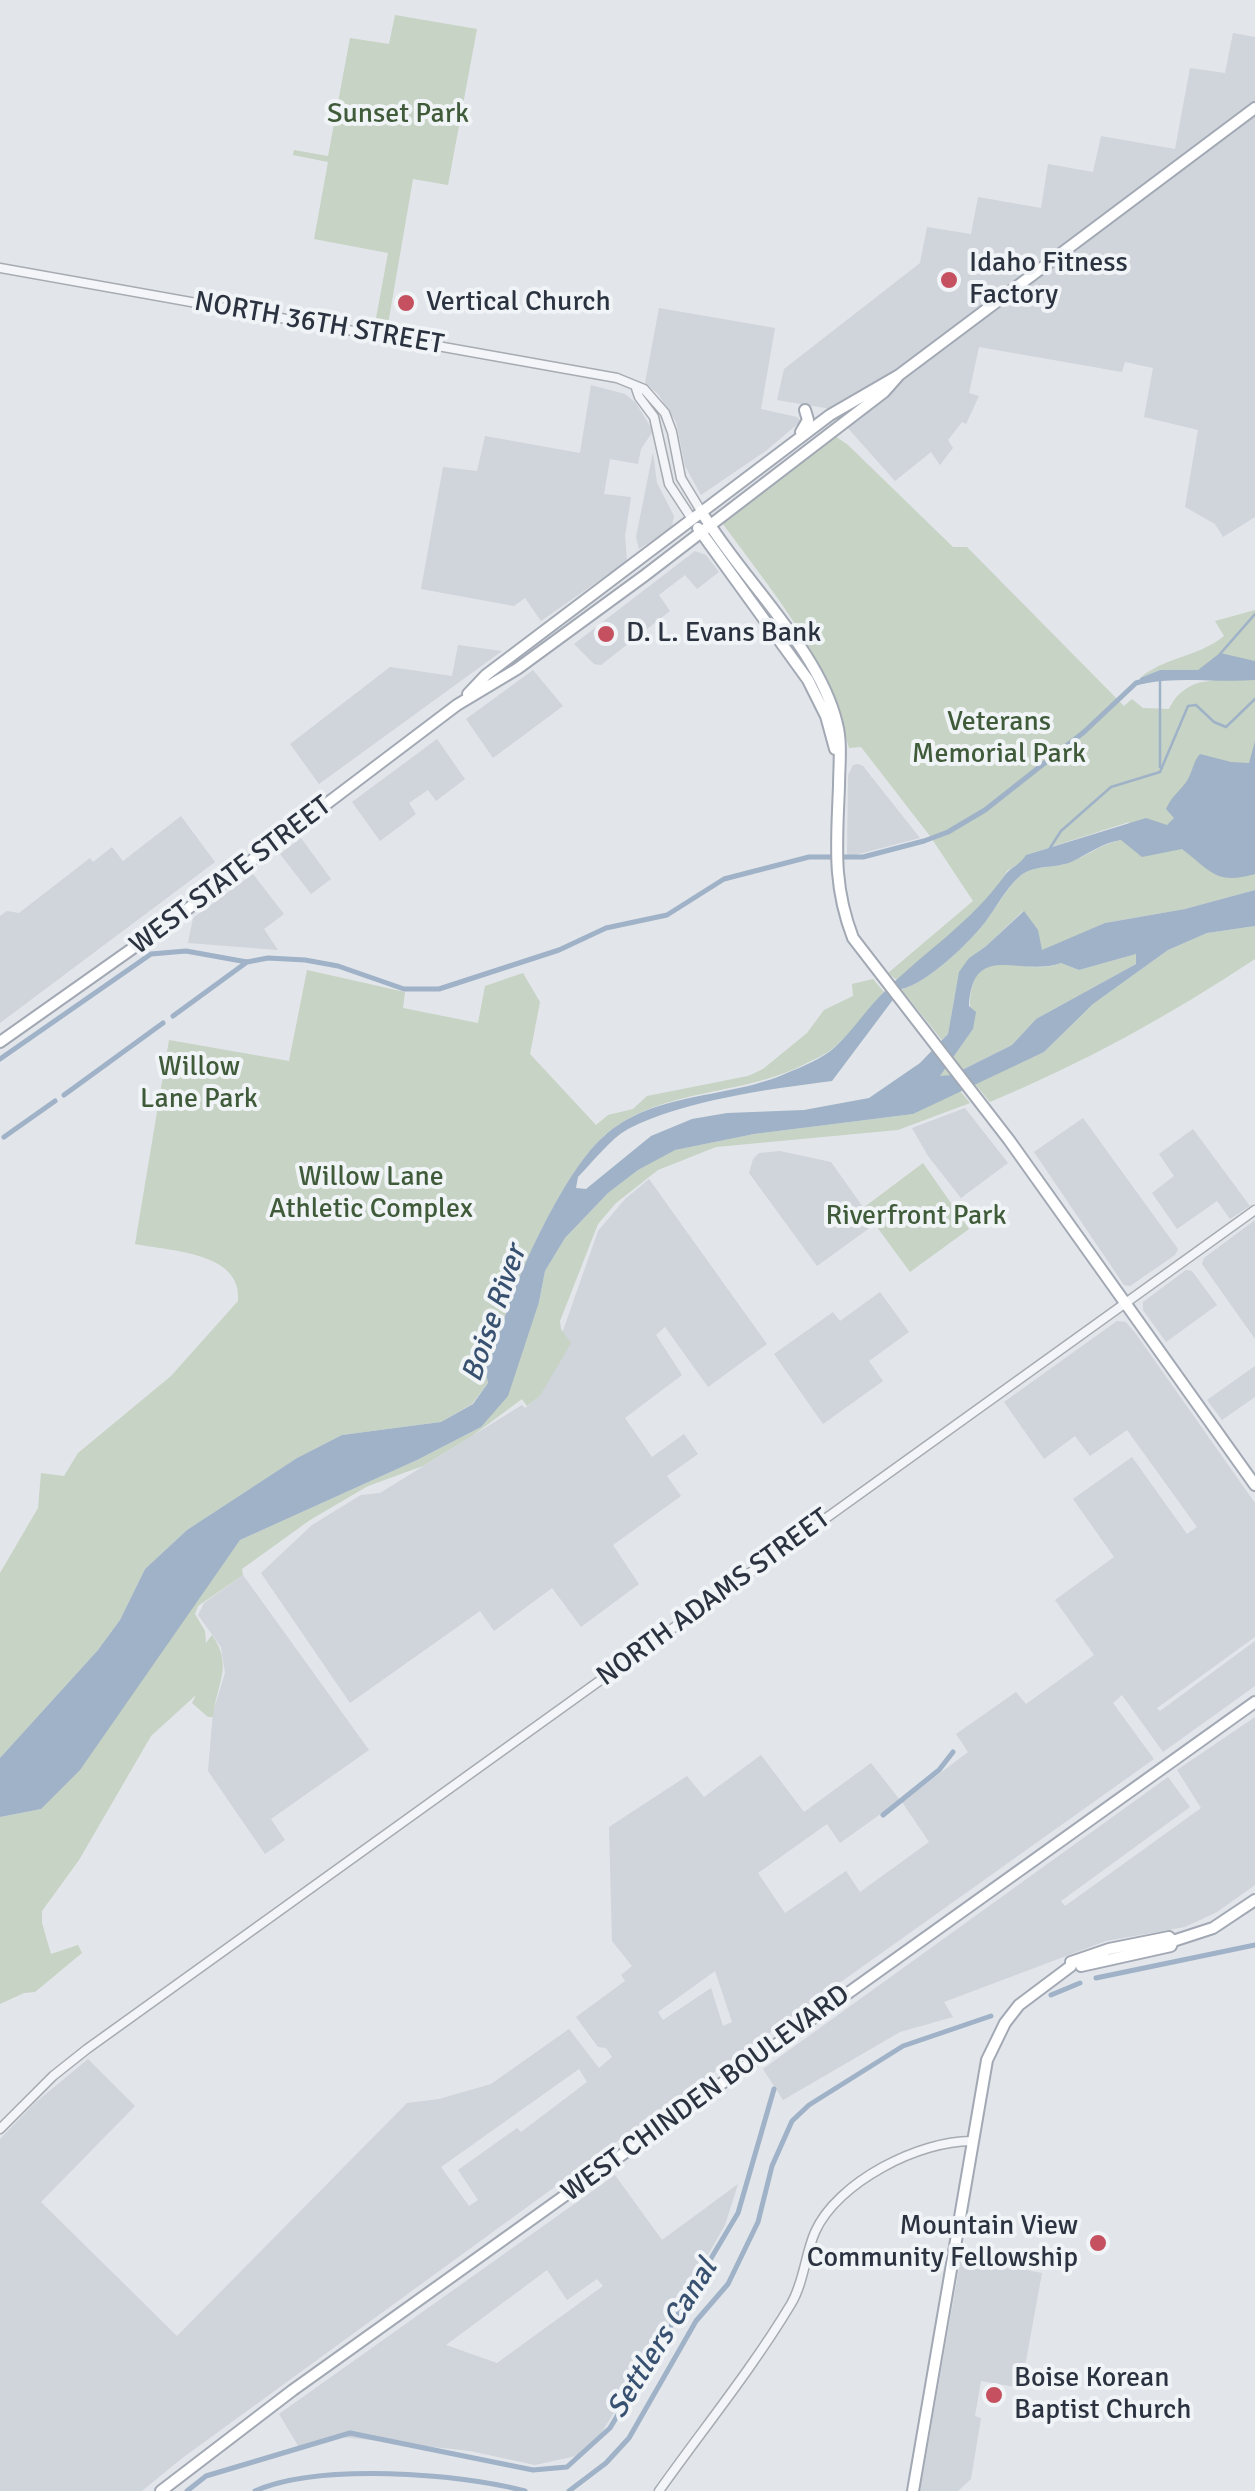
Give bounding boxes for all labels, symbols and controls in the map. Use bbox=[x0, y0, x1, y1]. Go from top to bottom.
park label: Sunset Park bbox=[327, 98, 469, 132]
place label: Idaho Fitness Factory bbox=[969, 247, 1128, 313]
marker: Idaho Fitness Factory bbox=[938, 269, 960, 291]
street label: NORTH 36TH STREET bbox=[192, 286, 446, 362]
place label: Vertical Church bbox=[426, 286, 611, 320]
marker: Vertical Church bbox=[395, 292, 417, 314]
place label: D. L. Evans Bank bbox=[626, 617, 821, 651]
marker: D. L. Evans Bank bbox=[595, 623, 617, 645]
park label: Veterans Memorial Park bbox=[912, 706, 1086, 772]
street label: WEST STATE STREET bbox=[124, 789, 338, 963]
park label: Willow Lane Park bbox=[140, 1051, 258, 1117]
park label: Willow Lane Athletic Complex bbox=[269, 1161, 473, 1227]
park label: Riverfront Park bbox=[826, 1200, 1006, 1234]
water label: Boise River bbox=[455, 1241, 535, 1387]
street label: NORTH ADAMS STREET bbox=[591, 1502, 837, 1694]
street label: WEST CHINDEN BOULEVARD bbox=[556, 1978, 856, 2210]
place label: Mountain View Community Fellowship bbox=[807, 2210, 1078, 2276]
marker: Mountain View Community Fellowship bbox=[1087, 2232, 1109, 2254]
water label: Settlers Canal bbox=[600, 2253, 726, 2425]
place label: Boise Korean Baptist Church bbox=[1014, 2362, 1191, 2428]
marker: Boise Korean Baptist Church bbox=[983, 2384, 1005, 2406]

